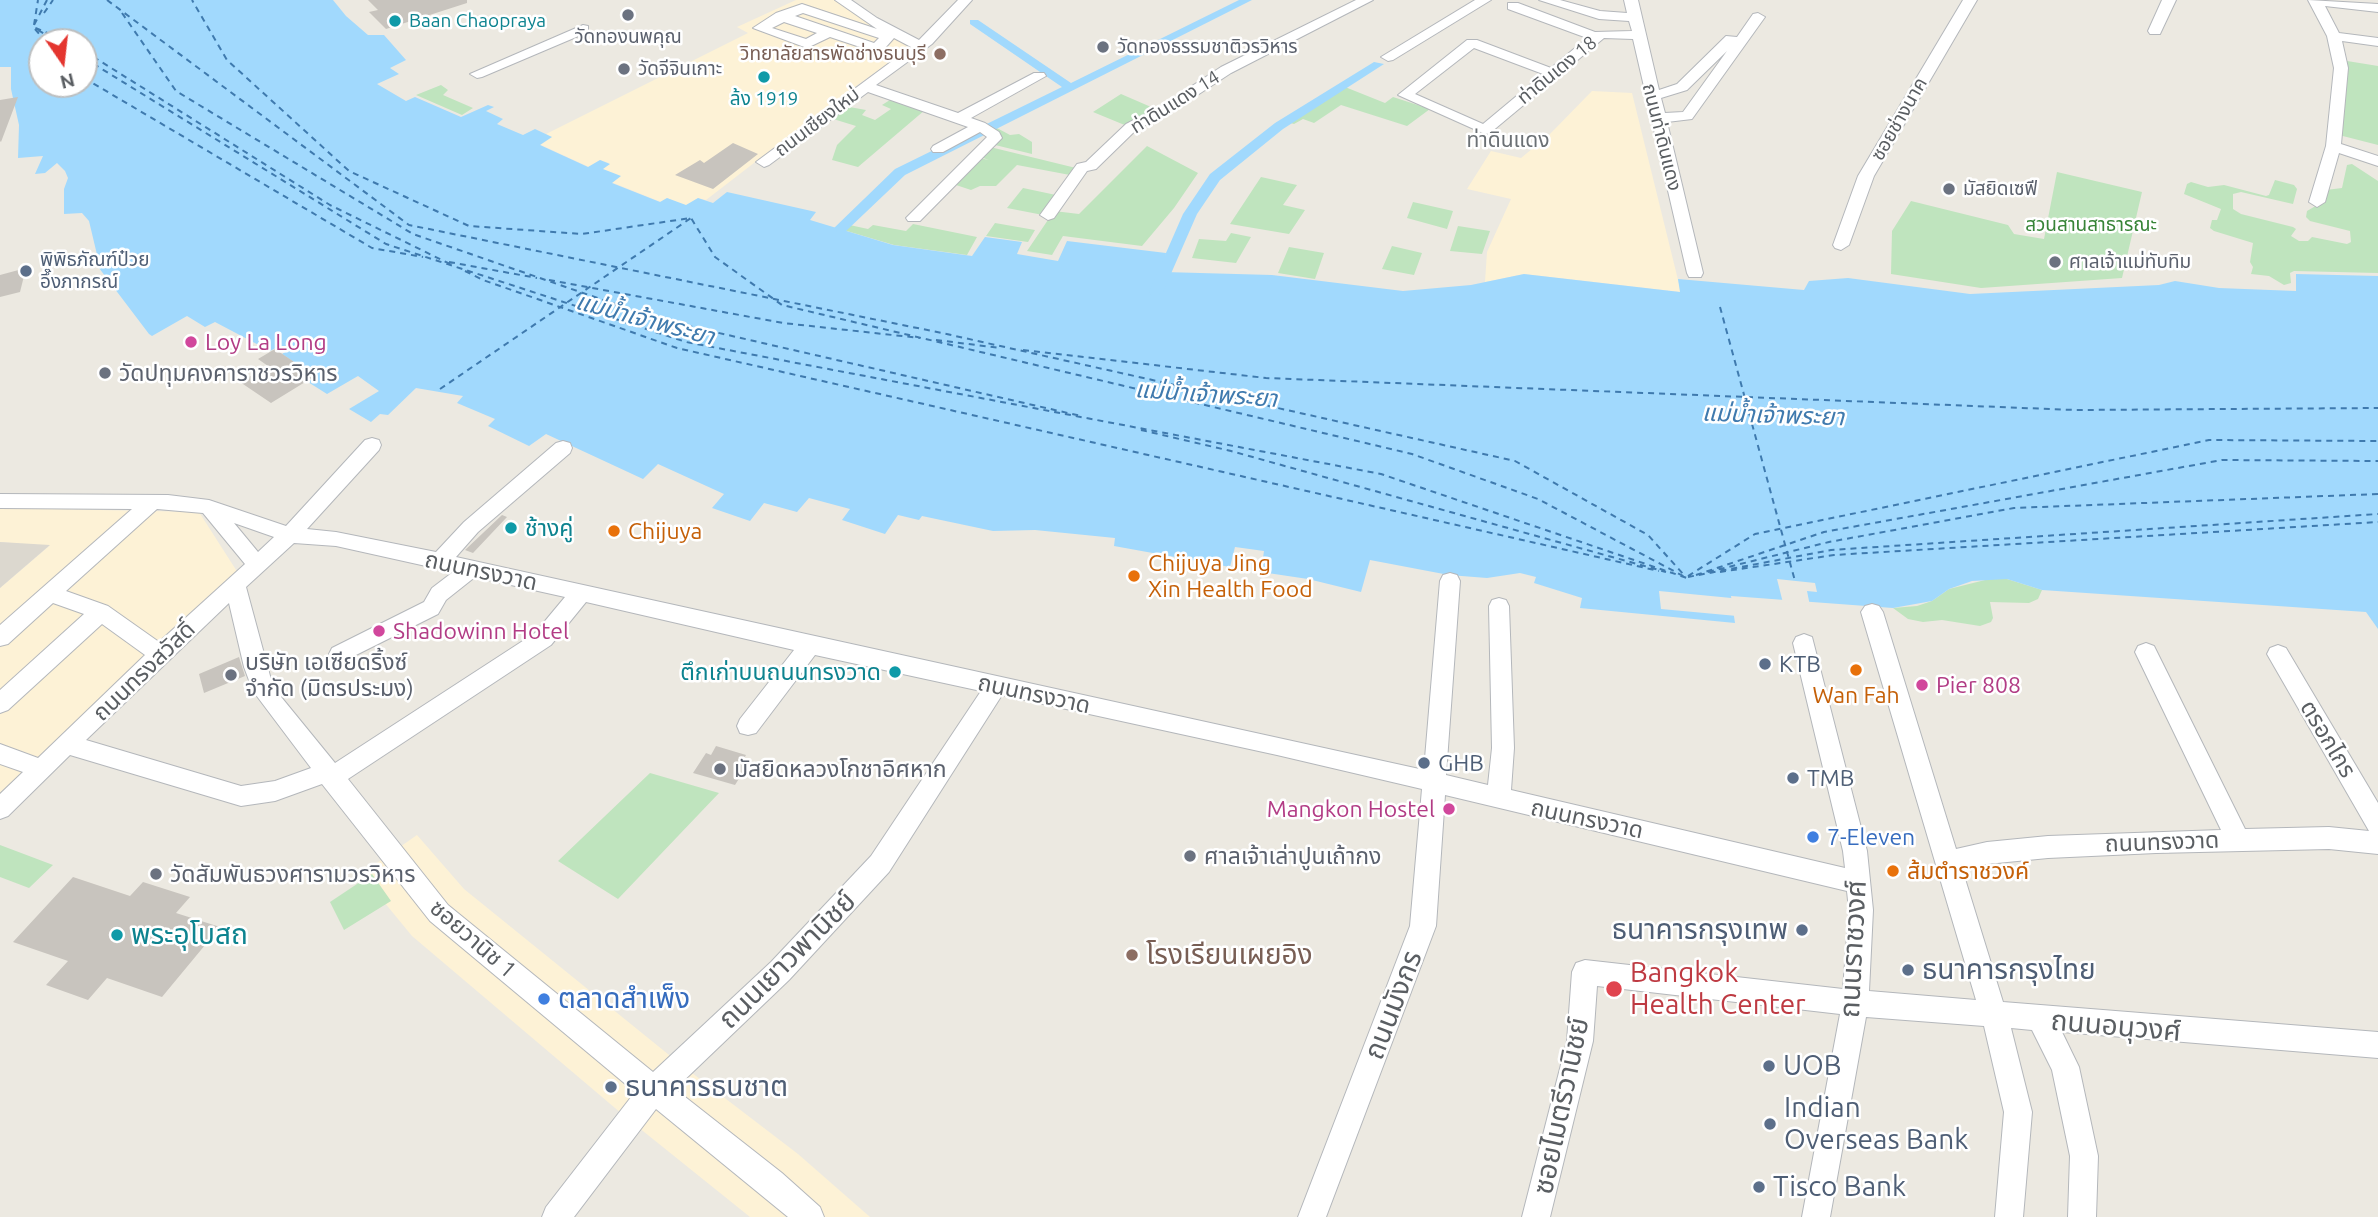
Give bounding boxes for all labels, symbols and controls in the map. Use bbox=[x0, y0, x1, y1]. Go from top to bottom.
marker: วัดทองนพคุณ bbox=[620, 7, 636, 23]
place label: Baan Chaopraya bbox=[409, 10, 546, 32]
marker: Baan Chaopraya bbox=[387, 13, 403, 29]
place label: วัดทองนพคุณ bbox=[574, 26, 682, 48]
north arrow bbox=[28, 28, 98, 98]
street label: ท่าดินเดง 18 bbox=[1513, 31, 1601, 109]
place label: วัดทองธรรมชาติวรวิหาร bbox=[1117, 36, 1298, 58]
marker: วัดทองธรรมชาติวรวิหาร bbox=[1095, 39, 1111, 55]
place label: วิทยาลัยสารพัดช่างธนบุรี bbox=[740, 43, 926, 65]
marker: วิทยาลัยสารพัดช่างธนบุรี bbox=[932, 46, 948, 62]
place label: วัดจีจินเกาะ bbox=[638, 58, 722, 80]
marker: วัดจีจินเกาะ bbox=[616, 61, 632, 77]
street label: ท่าดินแดง 14 bbox=[1126, 66, 1224, 138]
text: N bbox=[58, 69, 77, 94]
marker: ล้ง 1919 bbox=[756, 69, 772, 85]
street label: ซอยช่างนาค bbox=[1866, 73, 1932, 165]
street label: ถนนท่าดินแดง bbox=[1638, 81, 1686, 193]
street label: ถนนเชียงใหม่ bbox=[770, 83, 864, 161]
place label: ล้ง 1919 bbox=[730, 88, 798, 110]
district label: ท่าดินแดง bbox=[1466, 127, 1550, 153]
place label: มัสยิดเซฟี bbox=[1963, 178, 2037, 200]
marker: มัสยิดเซฟี bbox=[1941, 181, 1957, 197]
park label: สวนสานสาธารณะ bbox=[2025, 214, 2157, 236]
place label: พิพิธภัณฑ์ป๋วย อึ๊งภากรณ์ bbox=[40, 249, 149, 293]
place label: ศาลเจ้าแม่ทับทิม bbox=[2069, 251, 2191, 273]
marker: ศาลเจ้าแม่ทับทิม bbox=[2047, 254, 2063, 270]
marker: พิพิธภัณฑ์ป๋วย อึ๊งภากรณ์ bbox=[18, 263, 34, 279]
water label: แม่น้ำเจ้าพระยา bbox=[573, 287, 717, 351]
place label: Loy La Long bbox=[205, 328, 327, 356]
marker: Loy La Long bbox=[183, 334, 199, 350]
place label: วัดปทุมคงคาราชวรวิหาร bbox=[119, 359, 338, 387]
marker: วัดปทุมคงคาราชวรวิหาร bbox=[97, 365, 113, 381]
water label: แม่น้ำเจ้าพระยา bbox=[1134, 375, 1278, 413]
water label: แม่น้ำเจ้าพระยา bbox=[1701, 398, 1845, 432]
place label: ช้างคู่ bbox=[525, 514, 573, 542]
place label: Chijuya bbox=[628, 517, 702, 545]
marker: ช้างคู่ bbox=[503, 520, 519, 536]
marker: Chijuya bbox=[606, 523, 622, 539]
street label: ถนนทรงวาด bbox=[422, 546, 540, 596]
place label: Chijuya Jing Xin Health Food bbox=[1148, 549, 1313, 603]
marker: Chijuya Jing Xin Health Food bbox=[1126, 568, 1142, 584]
street label: ถนนทรงสวัสดิ์ bbox=[87, 615, 201, 727]
place label: Shadowinn Hotel bbox=[393, 617, 569, 645]
marker: Shadowinn Hotel bbox=[371, 623, 387, 639]
place label: บริษัท เอเซียดริ้งซ์ จำกัด (มิตรประมง) bbox=[245, 648, 414, 702]
place label: KTB bbox=[1779, 650, 1821, 678]
marker: KTB bbox=[1757, 656, 1773, 672]
place label: ตึกเก่าบนถนนทรงวาด bbox=[680, 658, 881, 686]
marker: Wan Fah bbox=[1848, 662, 1864, 678]
marker: ตึกเก่าบนถนนทรงวาด bbox=[887, 664, 903, 680]
marker: บริษัท เอเซียดริ้งซ์ จำกัด (มิตรประมง) bbox=[223, 667, 239, 683]
street label: ถนนทรงวาด bbox=[975, 669, 1093, 719]
place label: Pier 808 bbox=[1936, 671, 2021, 699]
marker: Pier 808 bbox=[1914, 677, 1930, 693]
place label: Wan Fah bbox=[1812, 681, 1900, 709]
street label: ตรอกไกร bbox=[2294, 696, 2362, 782]
place label: GHB bbox=[1438, 749, 1484, 777]
place label: มัสยิดหลวงโกชาอิศหาก bbox=[734, 755, 947, 783]
marker: GHB bbox=[1416, 755, 1432, 771]
marker: มัสยิดหลวงโกชาอิศหาก bbox=[712, 761, 728, 777]
place label: TMB bbox=[1807, 764, 1854, 792]
marker: TMB bbox=[1785, 770, 1801, 786]
street label: ถนนทรงวาด bbox=[1528, 794, 1646, 844]
place label: Mangkon Hostel bbox=[1267, 795, 1435, 823]
marker: Mangkon Hostel bbox=[1441, 801, 1457, 817]
place label: 7-Eleven bbox=[1827, 823, 1915, 851]
street label: ถนนทรงวาด bbox=[2104, 826, 2220, 858]
marker: 7-Eleven bbox=[1805, 829, 1821, 845]
place label: ศาลเจ้าเล่าปูนเถ้ากง bbox=[1204, 842, 1381, 870]
marker: ศาลเจ้าเล่าปูนเถ้ากง bbox=[1182, 848, 1198, 864]
place label: ส้มตำราชวงค์ bbox=[1907, 857, 2029, 885]
place label: วัดสัมพันธวงศารามวรวิหาร bbox=[170, 860, 415, 888]
marker: ส้มตำราชวงค์ bbox=[1885, 863, 1901, 879]
marker: วัดสัมพันธวงศารามวรวิหาร bbox=[148, 866, 164, 882]
street label: ถนนราชวงศ์ bbox=[1833, 879, 1873, 1019]
street label: ถนนเยาวพานิชย์ bbox=[711, 884, 863, 1036]
street label: ซอยวานิช 1 bbox=[424, 894, 522, 984]
place label: ธนาคารกรุงเทพ bbox=[1612, 913, 1788, 947]
place label: พระอุโบสถ bbox=[131, 918, 248, 952]
marker: ธนาคารกรุงเทพ bbox=[1794, 922, 1810, 938]
marker: พระอุโบสถ bbox=[109, 927, 125, 943]
place label: โรงเรียนเผยอิง bbox=[1146, 938, 1313, 972]
street label: ถนนมังกร bbox=[1357, 946, 1429, 1064]
marker: โรงเรียนเผยอิง bbox=[1124, 947, 1140, 963]
place label: ธนาคารกรุงไทย bbox=[1922, 953, 2096, 987]
place label: Bangkok Health Center bbox=[1630, 956, 1806, 1022]
marker: ธนาคารกรุงไทย bbox=[1900, 962, 1916, 978]
marker: Bangkok Health Center bbox=[1604, 979, 1624, 999]
place label: ตลาดสำเพ็ง bbox=[558, 982, 690, 1016]
marker: ตลาดสำเพ็ง bbox=[536, 991, 552, 1007]
street label: ถนนอนุวงศ์ bbox=[2049, 1004, 2183, 1048]
street label: ซอยไมตรีวานิชย์ bbox=[1526, 1015, 1596, 1197]
place label: UOB bbox=[1783, 1049, 1842, 1083]
marker: UOB bbox=[1761, 1058, 1777, 1074]
place label: ธนาคารธนชาต bbox=[625, 1070, 788, 1104]
marker: ธนาคารธนชาต bbox=[603, 1079, 619, 1095]
place label: Indian Overseas Bank bbox=[1784, 1091, 1968, 1157]
marker: Indian Overseas Bank bbox=[1762, 1116, 1778, 1132]
place label: Tisco Bank bbox=[1773, 1170, 1906, 1204]
marker: Tisco Bank bbox=[1751, 1179, 1767, 1195]

